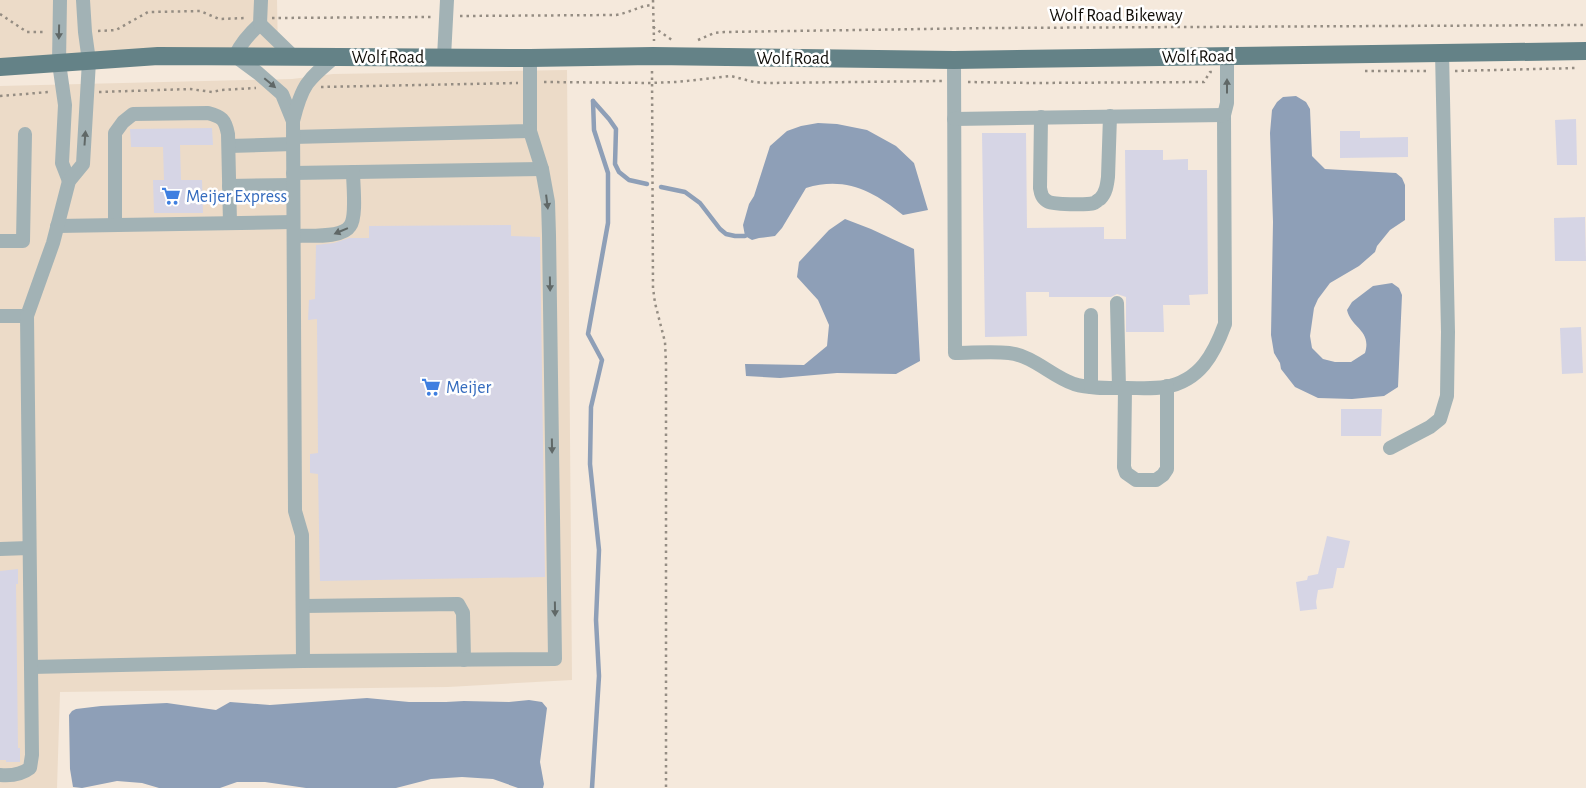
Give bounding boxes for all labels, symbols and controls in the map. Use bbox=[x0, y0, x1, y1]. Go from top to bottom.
street label: Wolf Road Bikeway bbox=[1049, 7, 1183, 25]
one-way arrow bbox=[55, 24, 63, 40]
street label: Wolf Road bbox=[1161, 47, 1235, 67]
street label: Wolf Road bbox=[352, 49, 424, 67]
street label: Wolf Road bbox=[757, 50, 829, 68]
one-way arrow bbox=[1223, 77, 1231, 93]
one-way arrow bbox=[264, 78, 277, 89]
one-way arrow bbox=[81, 129, 89, 145]
supermarket icon: Meijer Express bbox=[160, 185, 182, 207]
place label: Meijer Express bbox=[186, 188, 287, 206]
one-way arrow bbox=[543, 194, 551, 210]
one-way arrow bbox=[334, 228, 348, 236]
one-way arrow bbox=[546, 276, 554, 292]
supermarket icon: Meijer bbox=[420, 376, 442, 398]
place label: Meijer bbox=[446, 379, 492, 397]
one-way arrow bbox=[549, 438, 557, 454]
one-way arrow bbox=[551, 601, 559, 617]

